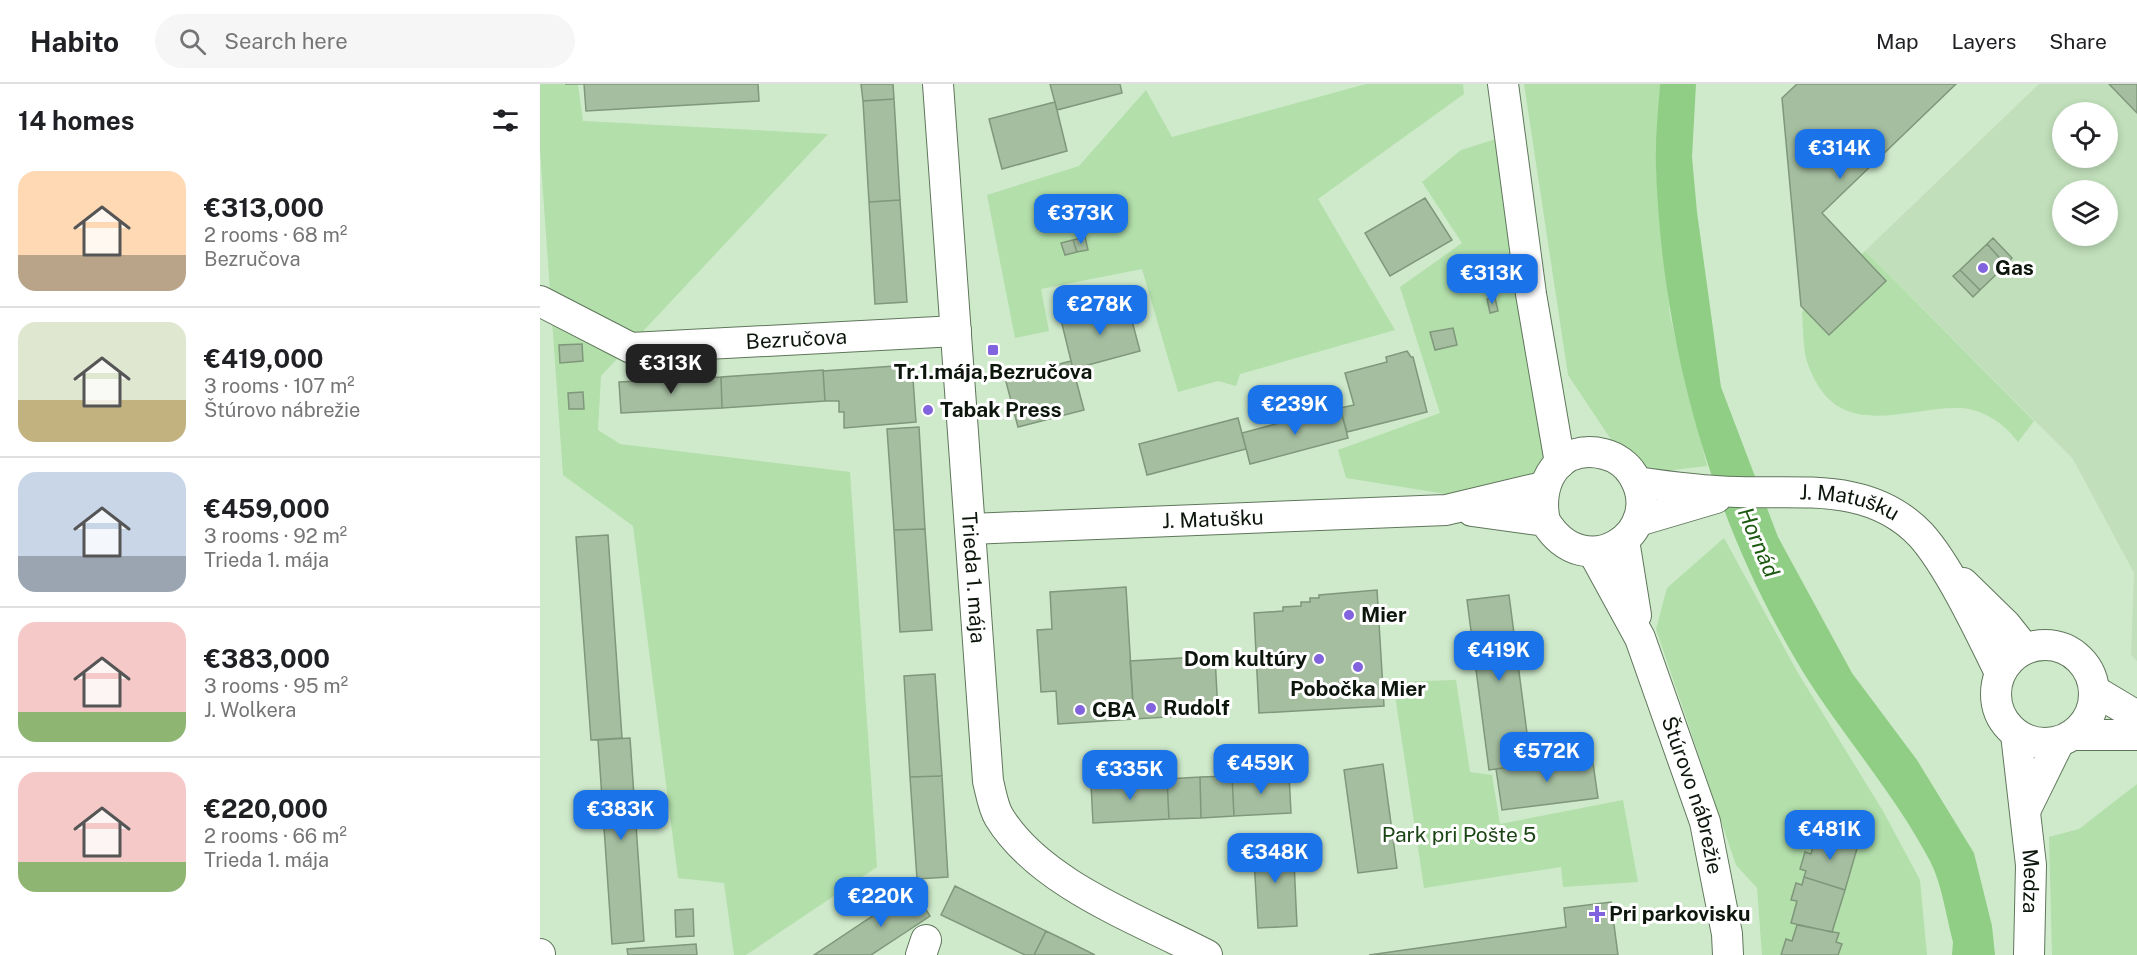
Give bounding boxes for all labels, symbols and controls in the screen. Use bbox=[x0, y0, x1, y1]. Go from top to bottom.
search box bbox=[155, 14, 575, 68]
text: Habito bbox=[30, 25, 119, 58]
icon: search bbox=[176, 25, 209, 58]
text: Search here bbox=[224, 28, 348, 54]
text: Map bbox=[1876, 29, 1919, 54]
text: Layers bbox=[1952, 29, 2016, 54]
text: Share bbox=[2049, 29, 2107, 54]
map controls bbox=[2052, 102, 2118, 246]
button: locate bbox=[2052, 102, 2118, 168]
icon: filters bbox=[489, 104, 522, 137]
text: 14 homes bbox=[18, 105, 134, 136]
pin: €314K bbox=[1798, 129, 1882, 180]
text: €314K bbox=[1809, 136, 1871, 160]
button: layers bbox=[2052, 180, 2118, 246]
text: €313,000 bbox=[204, 192, 324, 223]
pin: €373K bbox=[1039, 194, 1123, 245]
icon: home bbox=[66, 195, 138, 267]
text: €373K bbox=[1048, 201, 1114, 225]
text: 2 rooms · 68 m² bbox=[204, 223, 347, 247]
text: Bezručova bbox=[204, 247, 301, 271]
pin: €313K bbox=[1450, 254, 1534, 305]
place label: Gas bbox=[1995, 255, 2034, 280]
text: €313K bbox=[1461, 261, 1523, 285]
marker: Gas bbox=[1976, 261, 1990, 275]
pin: €278K bbox=[1058, 285, 1142, 336]
text: €278K bbox=[1067, 292, 1133, 316]
street label: Bezručova bbox=[745, 324, 848, 354]
text: €419,000 bbox=[204, 343, 324, 374]
marker: Tr.1.mája,Bezručova bbox=[986, 343, 1000, 357]
pin: €313K bbox=[629, 344, 713, 395]
icon: home bbox=[66, 346, 138, 418]
text: €313K bbox=[640, 351, 702, 375]
place label: Tr.1.mája,Bezručova bbox=[894, 359, 1092, 384]
text: 3 rooms · 107 m² bbox=[204, 374, 355, 398]
pin: €239K bbox=[1253, 385, 1337, 436]
text: €239K bbox=[1262, 392, 1328, 416]
place label: Tabak Press bbox=[940, 397, 1062, 422]
text: Štúrovo nábrežie bbox=[204, 398, 360, 422]
marker: Tabak Press bbox=[921, 403, 935, 417]
street label: J. Matušku bbox=[1799, 479, 1904, 526]
text: €459,000 bbox=[204, 493, 330, 524]
icon: home bbox=[66, 496, 138, 568]
water label: Hornád bbox=[1733, 503, 1785, 581]
street label: J. Matušku bbox=[1161, 504, 1264, 533]
street label: Trieda 1. mája bbox=[957, 511, 991, 644]
text: 3 rooms · 92 m² bbox=[204, 524, 347, 548]
text: Trieda 1. mája bbox=[204, 548, 329, 572]
place label: Mier bbox=[1361, 602, 1407, 627]
marker: Mier bbox=[1342, 608, 1356, 622]
pin: €419K bbox=[1457, 631, 1541, 682]
text: €419K bbox=[1468, 638, 1530, 662]
text: €383,000 bbox=[204, 643, 330, 674]
icon: home bbox=[66, 646, 138, 718]
place label: Dom kultúry bbox=[1184, 646, 1307, 671]
marker: Dom kultúry bbox=[1312, 652, 1326, 666]
marker: Pobočka Mier bbox=[1351, 660, 1365, 674]
text: 3 rooms · 95 m² bbox=[204, 674, 348, 698]
place label: Pobočka Mier bbox=[1290, 676, 1426, 701]
place label: Rudolf bbox=[1163, 695, 1230, 720]
place label: CBA bbox=[1092, 697, 1137, 722]
text: J. Wolkera bbox=[204, 698, 296, 722]
marker: Rudolf bbox=[1144, 701, 1158, 715]
marker: CBA bbox=[1073, 703, 1087, 717]
street label: Štúrovo nábrežie bbox=[1657, 713, 1728, 876]
pin: €572K bbox=[1505, 732, 1589, 783]
text: €572K bbox=[1514, 739, 1580, 763]
pin: €459K bbox=[1219, 744, 1303, 795]
pin: €335K bbox=[1088, 750, 1172, 801]
text: €459K bbox=[1228, 751, 1294, 775]
text: €335K bbox=[1096, 757, 1164, 781]
pin: €383K bbox=[579, 790, 663, 841]
text: €220,000 bbox=[204, 793, 328, 824]
icon: home bbox=[66, 796, 138, 868]
text: €383K bbox=[587, 797, 655, 821]
pin: €481K bbox=[1788, 810, 1872, 861]
text: €481K bbox=[1799, 817, 1861, 841]
park label: Park pri Pošte 5 bbox=[1382, 822, 1536, 847]
text: 2 rooms · 66 m² bbox=[204, 824, 347, 848]
pin: €348K bbox=[1233, 833, 1317, 884]
text: €348K bbox=[1241, 840, 1309, 864]
street label: Medza bbox=[2017, 847, 2044, 914]
text: Trieda 1. mája bbox=[204, 848, 329, 872]
pin: €220K bbox=[839, 877, 923, 928]
text: €220K bbox=[848, 884, 914, 908]
place label: Pri parkovisku bbox=[1609, 901, 1750, 926]
marker: Pri parkovisku bbox=[1590, 907, 1604, 921]

